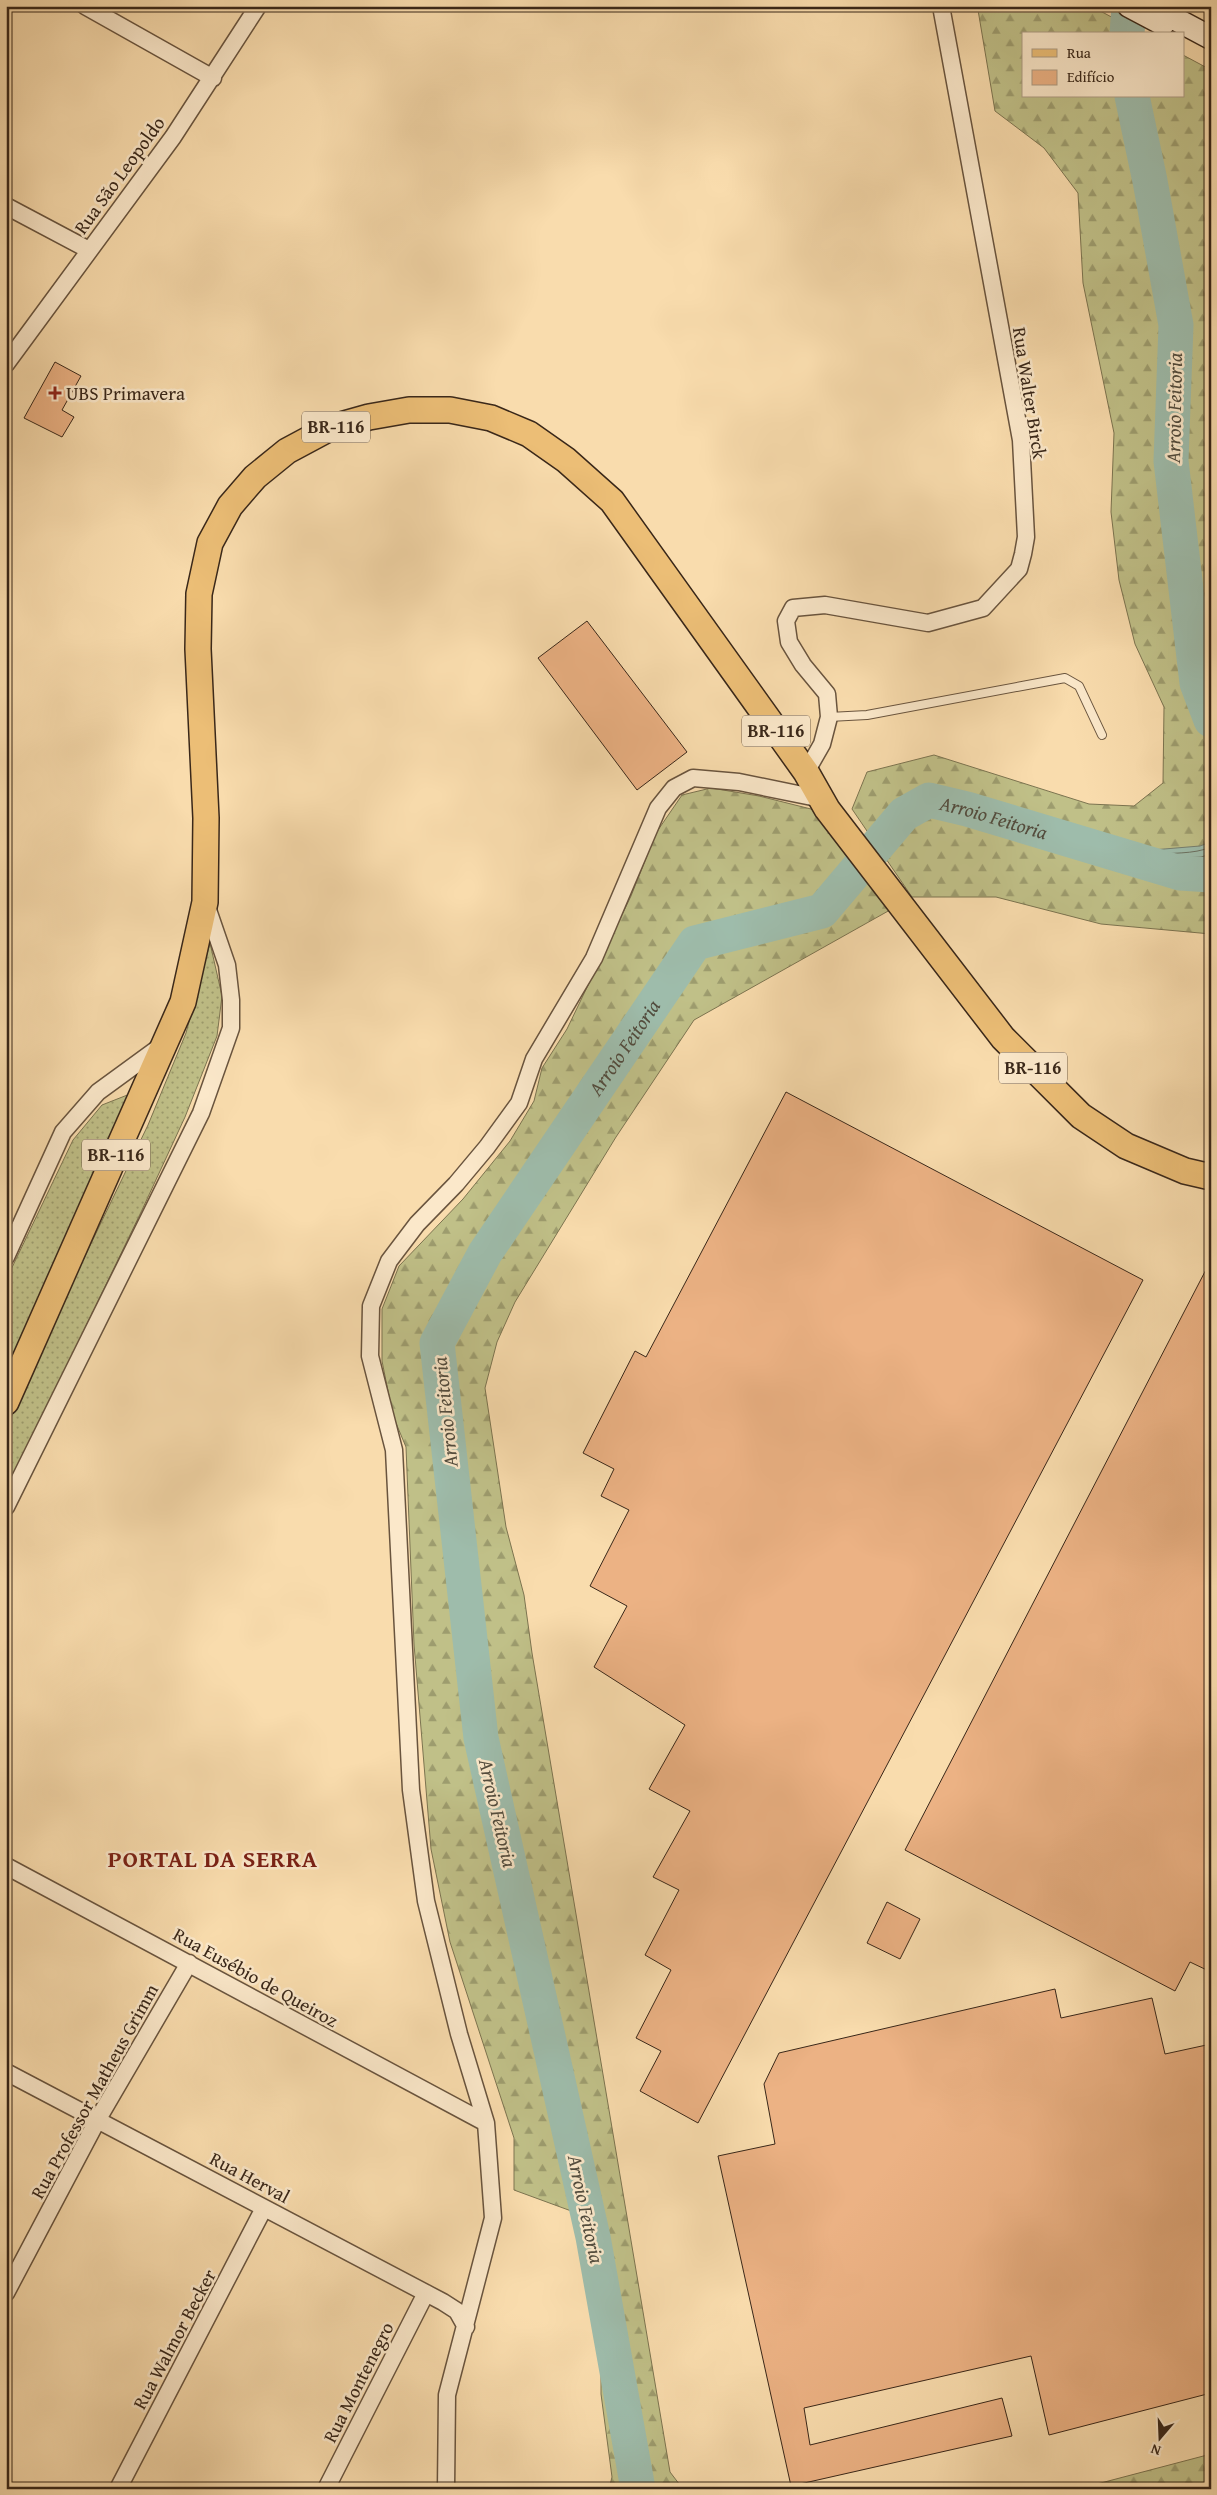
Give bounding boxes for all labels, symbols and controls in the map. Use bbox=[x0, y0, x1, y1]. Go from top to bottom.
legend bbox=[1022, 32, 1184, 98]
text: Rua bbox=[1067, 42, 1091, 63]
text: Edifício bbox=[1067, 66, 1115, 87]
street label: Rua São Leopoldo bbox=[67, 110, 171, 240]
street label: Rua Walter Birck bbox=[1006, 325, 1054, 461]
water label: Arroio Feitoria bbox=[1158, 352, 1189, 464]
place label: UBS Primavera bbox=[66, 379, 185, 407]
marker: UBS Primavera bbox=[48, 386, 62, 400]
road number: BR-116 bbox=[302, 412, 370, 442]
road number: BR-116 bbox=[742, 716, 810, 746]
water label: Arroio Feitoria bbox=[936, 788, 1052, 847]
water label: Arroio Feitoria bbox=[580, 993, 667, 1102]
road number: BR-116 bbox=[999, 1052, 1067, 1084]
road number: BR-116 bbox=[82, 1140, 150, 1170]
water label: Arroio Feitoria bbox=[424, 1355, 465, 1469]
water label: Arroio Feitoria bbox=[472, 1755, 525, 1871]
district label: PORTAL DA SERRA bbox=[108, 1841, 318, 1876]
street label: Rua Eusébio de Queiroz bbox=[168, 1920, 344, 2034]
street label: Rua Professor Matheus Grimm bbox=[23, 1978, 165, 2204]
street label: Rua Herval bbox=[205, 2144, 295, 2210]
water label: Arroio Feitoria bbox=[561, 2151, 612, 2267]
street label: Rua Walmor Becker bbox=[125, 2264, 223, 2414]
street label: Rua Montenegro bbox=[316, 2317, 400, 2447]
north arrow bbox=[1134, 2412, 1184, 2462]
text: N bbox=[1147, 2439, 1163, 2461]

